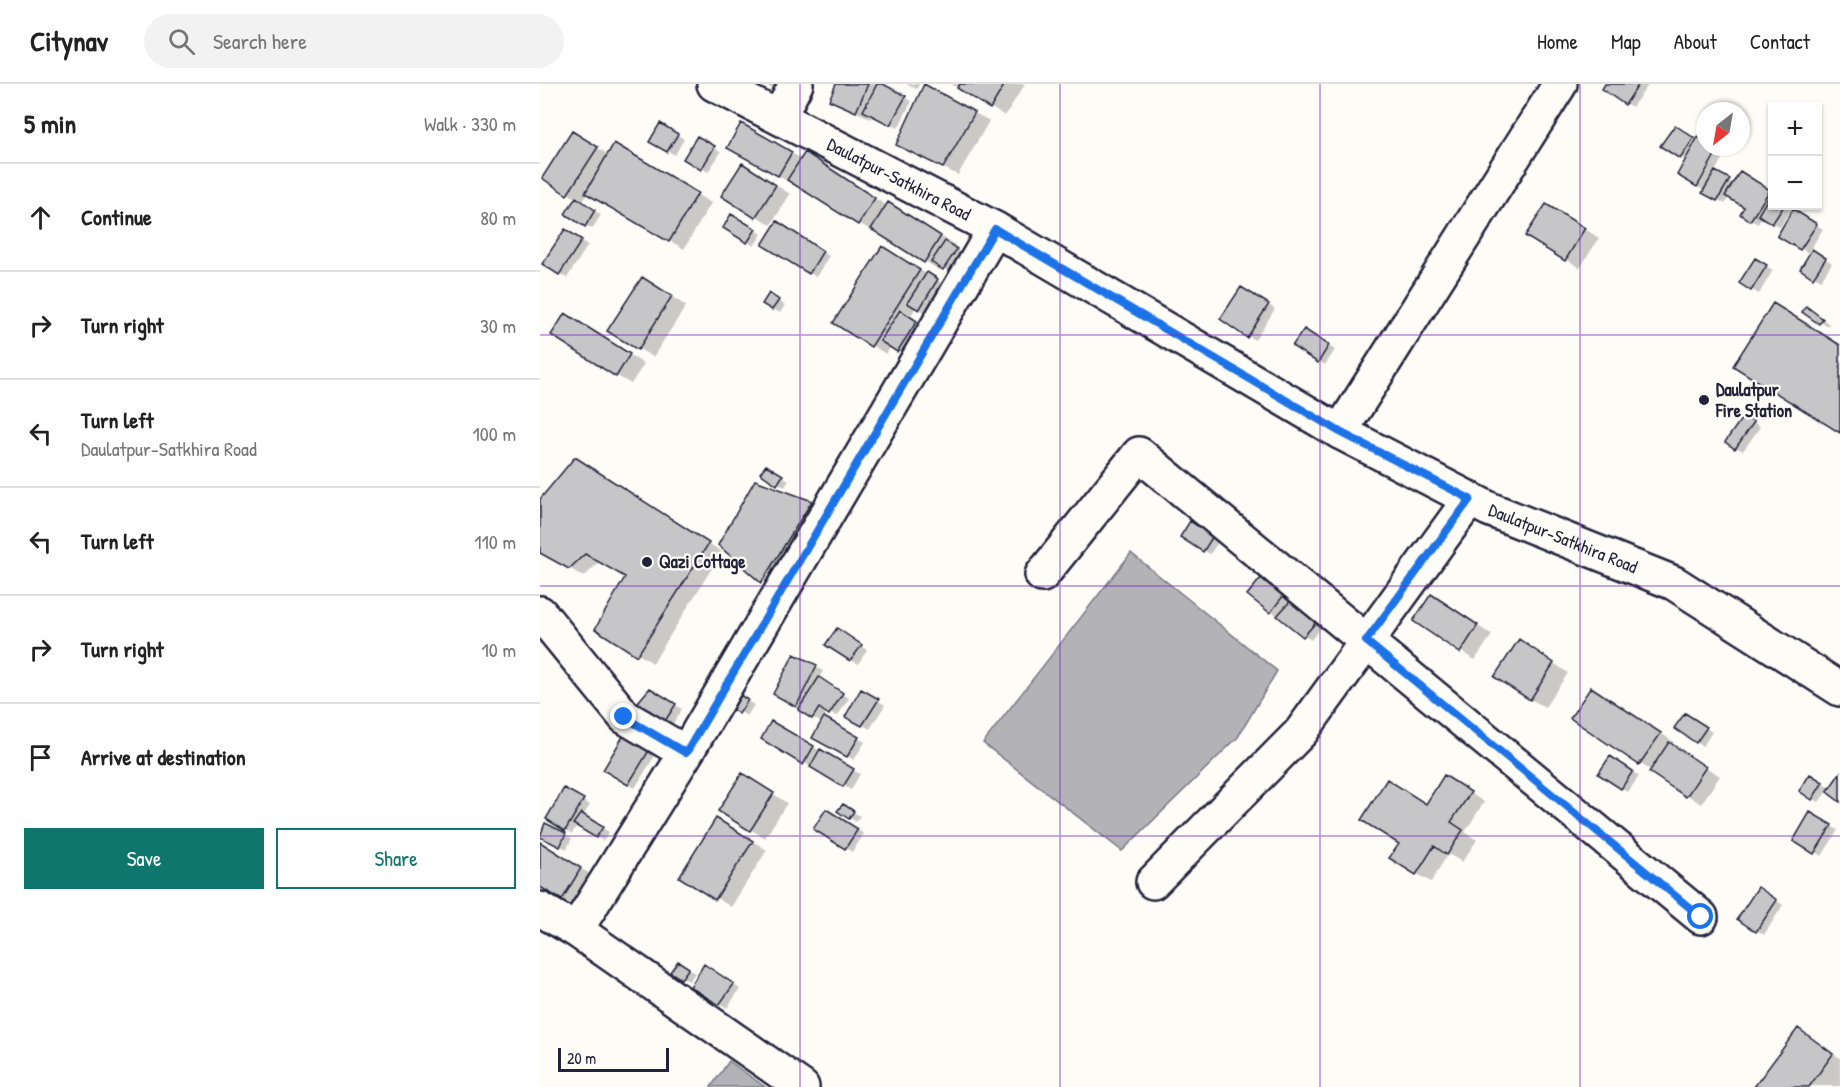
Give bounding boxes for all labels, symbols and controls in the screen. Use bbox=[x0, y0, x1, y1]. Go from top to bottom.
search box bbox=[144, 14, 564, 68]
text: Citynav bbox=[30, 22, 108, 60]
icon: search bbox=[165, 25, 198, 58]
text: Search here bbox=[213, 26, 307, 56]
text: Home bbox=[1537, 27, 1578, 56]
text: Map bbox=[1611, 27, 1641, 56]
text: About bbox=[1674, 27, 1717, 56]
text: Contact bbox=[1750, 27, 1810, 56]
north arrow bbox=[1696, 102, 1750, 156]
map controls bbox=[1768, 102, 1822, 210]
button: + bbox=[1768, 102, 1822, 156]
text: 5 min bbox=[24, 106, 76, 141]
text: Walk · 330 m bbox=[424, 110, 516, 137]
street label: Daulatpur-Satkhira Road bbox=[823, 132, 975, 226]
button: − bbox=[1768, 156, 1822, 210]
icon: ahead bbox=[24, 201, 57, 234]
text: Continue bbox=[81, 202, 152, 232]
text: 80 m bbox=[480, 204, 516, 231]
icon: right bbox=[24, 309, 57, 342]
text: Turn right bbox=[81, 310, 164, 340]
text: 30 m bbox=[480, 312, 516, 339]
place label: Daulatpur Fire Station bbox=[1715, 377, 1792, 423]
marker: Daulatpur Fire Station bbox=[1697, 393, 1711, 407]
text: Turn left bbox=[81, 405, 154, 435]
icon: left bbox=[24, 417, 57, 450]
text: 100 m bbox=[473, 420, 516, 447]
text: Daulatpur-Satkhira Road bbox=[81, 435, 257, 462]
street label: Daulatpur-Satkhira Road bbox=[1485, 497, 1641, 579]
icon: left bbox=[24, 525, 57, 558]
text: Turn left bbox=[81, 526, 154, 556]
text: 110 m bbox=[474, 528, 516, 555]
place label: Qazi Cottage bbox=[659, 549, 746, 575]
marker: Qazi Cottage bbox=[640, 555, 654, 569]
icon: right bbox=[24, 633, 57, 666]
text: Turn right bbox=[81, 634, 164, 664]
text: 10 m bbox=[482, 636, 516, 663]
route end bbox=[610, 703, 636, 729]
icon: arrive bbox=[24, 741, 57, 774]
text: Arrive at destination bbox=[81, 742, 246, 772]
button: Save bbox=[24, 828, 264, 889]
button: Share bbox=[276, 828, 516, 889]
route start bbox=[1687, 903, 1713, 929]
scale bar bbox=[558, 1045, 669, 1072]
text: 20 m bbox=[567, 1047, 596, 1069]

